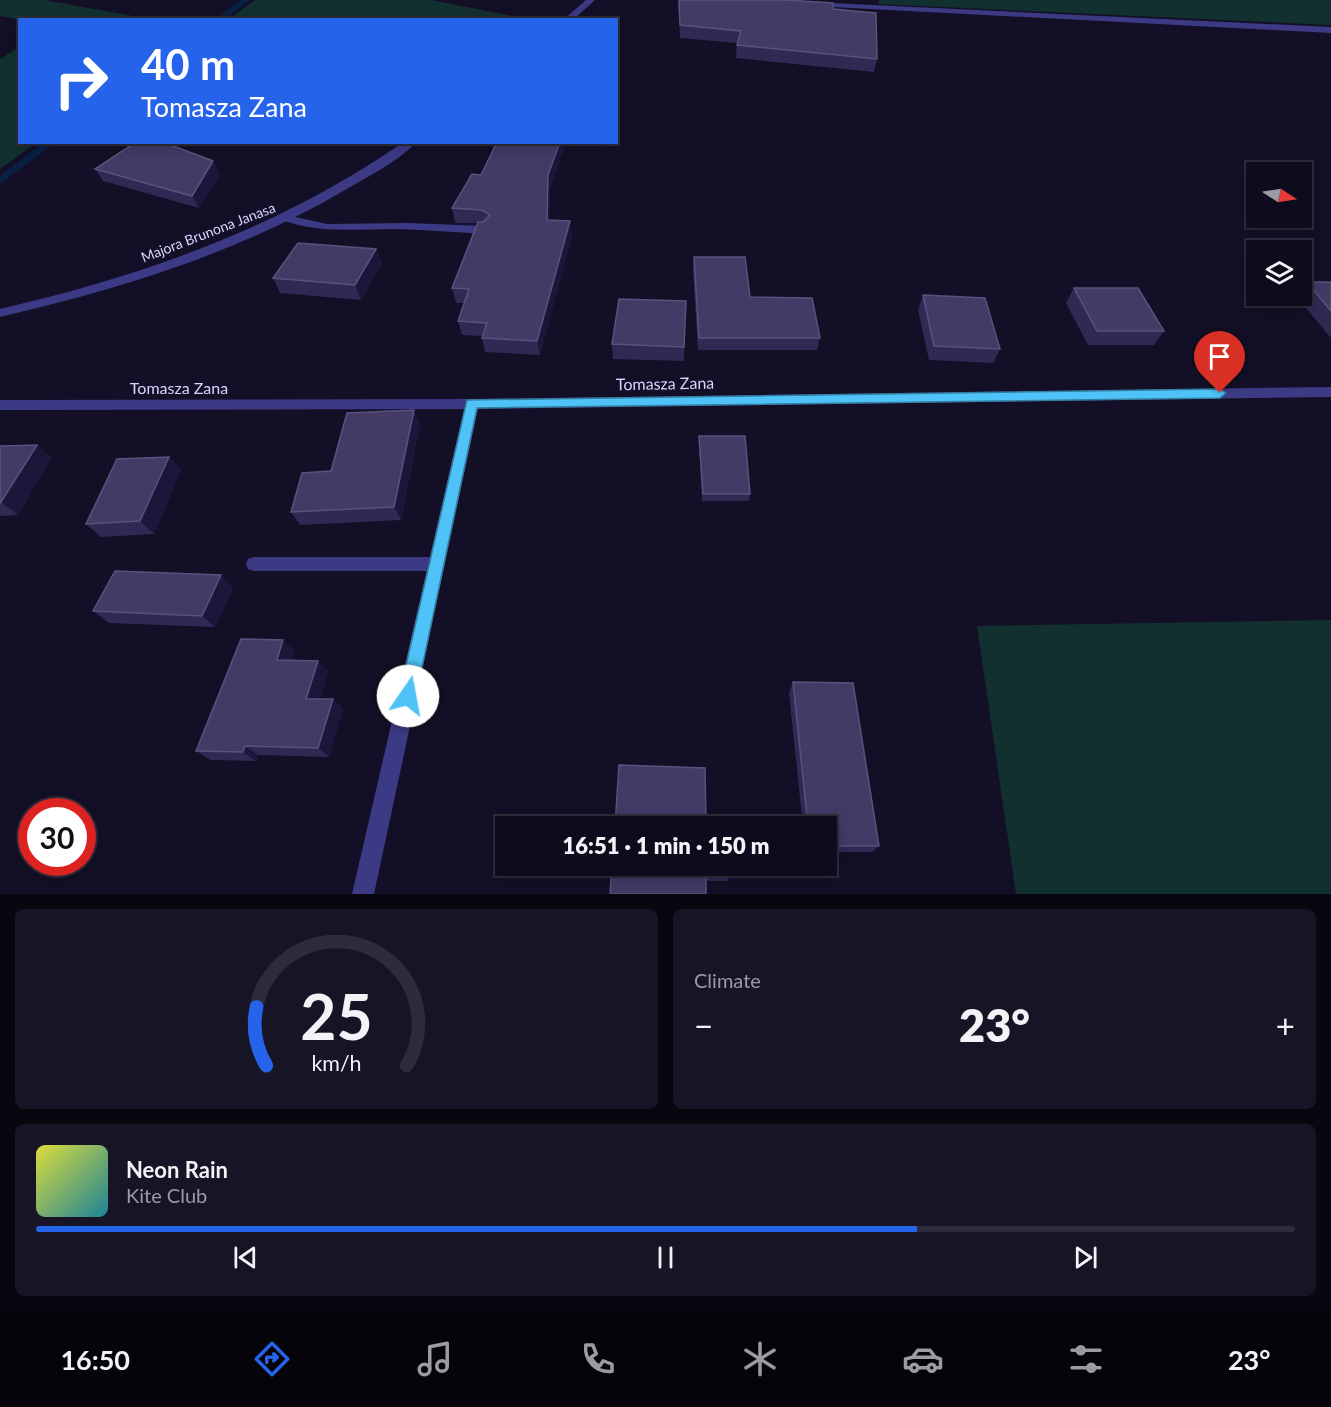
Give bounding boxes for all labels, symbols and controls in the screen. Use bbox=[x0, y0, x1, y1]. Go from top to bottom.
text: 40 m bbox=[141, 39, 235, 89]
icon: right bbox=[42, 42, 120, 120]
text: Tomasza Zana bbox=[141, 90, 307, 123]
north arrow bbox=[1246, 162, 1312, 228]
map controls bbox=[1246, 162, 1312, 306]
street label: Majora Brunona Janasa bbox=[138, 199, 278, 265]
button: layers bbox=[1246, 240, 1312, 306]
pin bbox=[1194, 331, 1245, 393]
icon: arrive bbox=[1203, 340, 1236, 373]
street label: Tomasza Zana bbox=[616, 373, 714, 393]
street label: Tomasza Zana bbox=[130, 378, 228, 397]
position arrow bbox=[376, 664, 440, 728]
speed limit sign: 30 bbox=[18, 798, 96, 876]
text: 16:51 · 1 min · 150 m bbox=[563, 832, 769, 859]
text: Climate bbox=[694, 968, 761, 992]
text: 25 bbox=[300, 978, 373, 1053]
text: 23° bbox=[959, 998, 1030, 1052]
text: − bbox=[694, 1005, 713, 1045]
text: + bbox=[1276, 1005, 1295, 1045]
text: km/h bbox=[311, 1050, 362, 1076]
text: Neon Rain bbox=[126, 1156, 228, 1183]
text: Kite Club bbox=[126, 1183, 207, 1207]
icon: previous bbox=[229, 1241, 262, 1274]
icon: pause bbox=[649, 1241, 682, 1274]
icon: next bbox=[1069, 1241, 1102, 1274]
icon: directions bbox=[251, 1338, 293, 1380]
icon: music bbox=[414, 1338, 456, 1380]
icon: phone bbox=[577, 1338, 619, 1380]
icon: climate bbox=[739, 1338, 781, 1380]
icon: car bbox=[902, 1338, 944, 1380]
icon: filters bbox=[1065, 1338, 1107, 1380]
text: 16:50 bbox=[60, 1343, 130, 1376]
text: 23° bbox=[1228, 1343, 1270, 1376]

